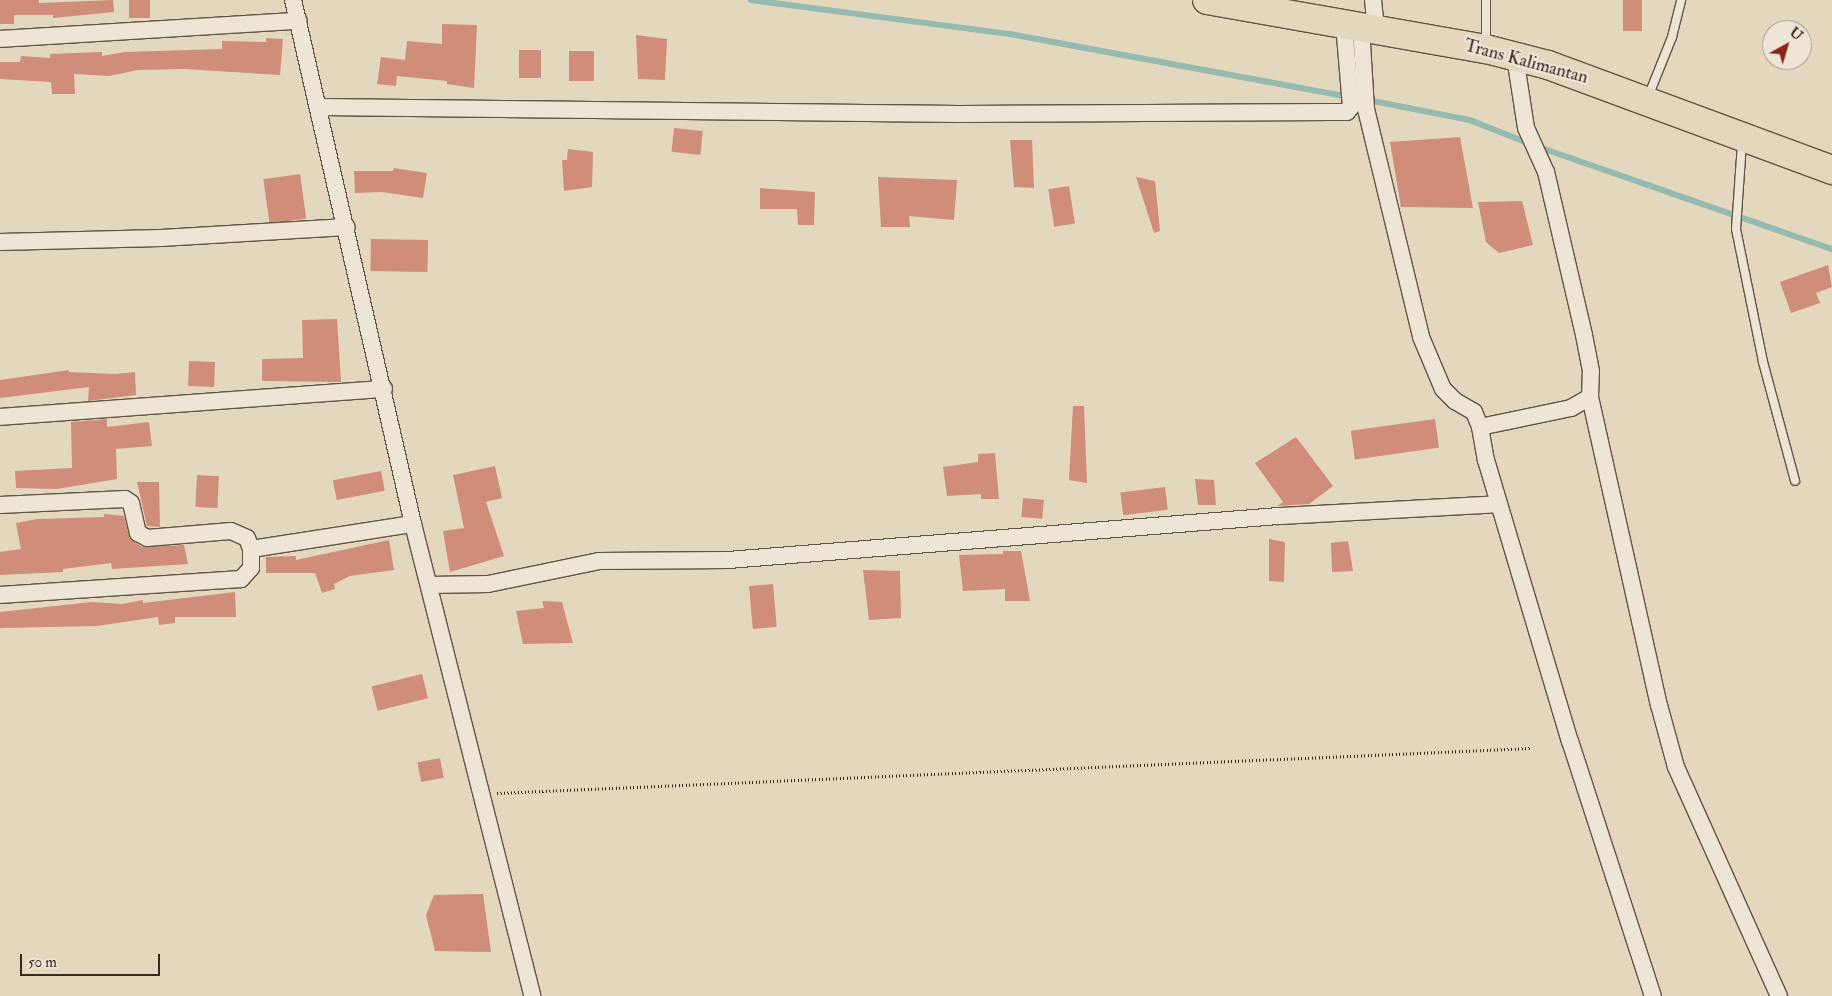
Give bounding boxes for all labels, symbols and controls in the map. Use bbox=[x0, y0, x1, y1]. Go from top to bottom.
north arrow bbox=[1762, 20, 1812, 70]
text: U bbox=[1786, 23, 1806, 44]
street label: Trans Kalimantan bbox=[1462, 35, 1590, 89]
scale bar bbox=[22, 944, 162, 976]
text: 50 m bbox=[28, 953, 57, 972]

